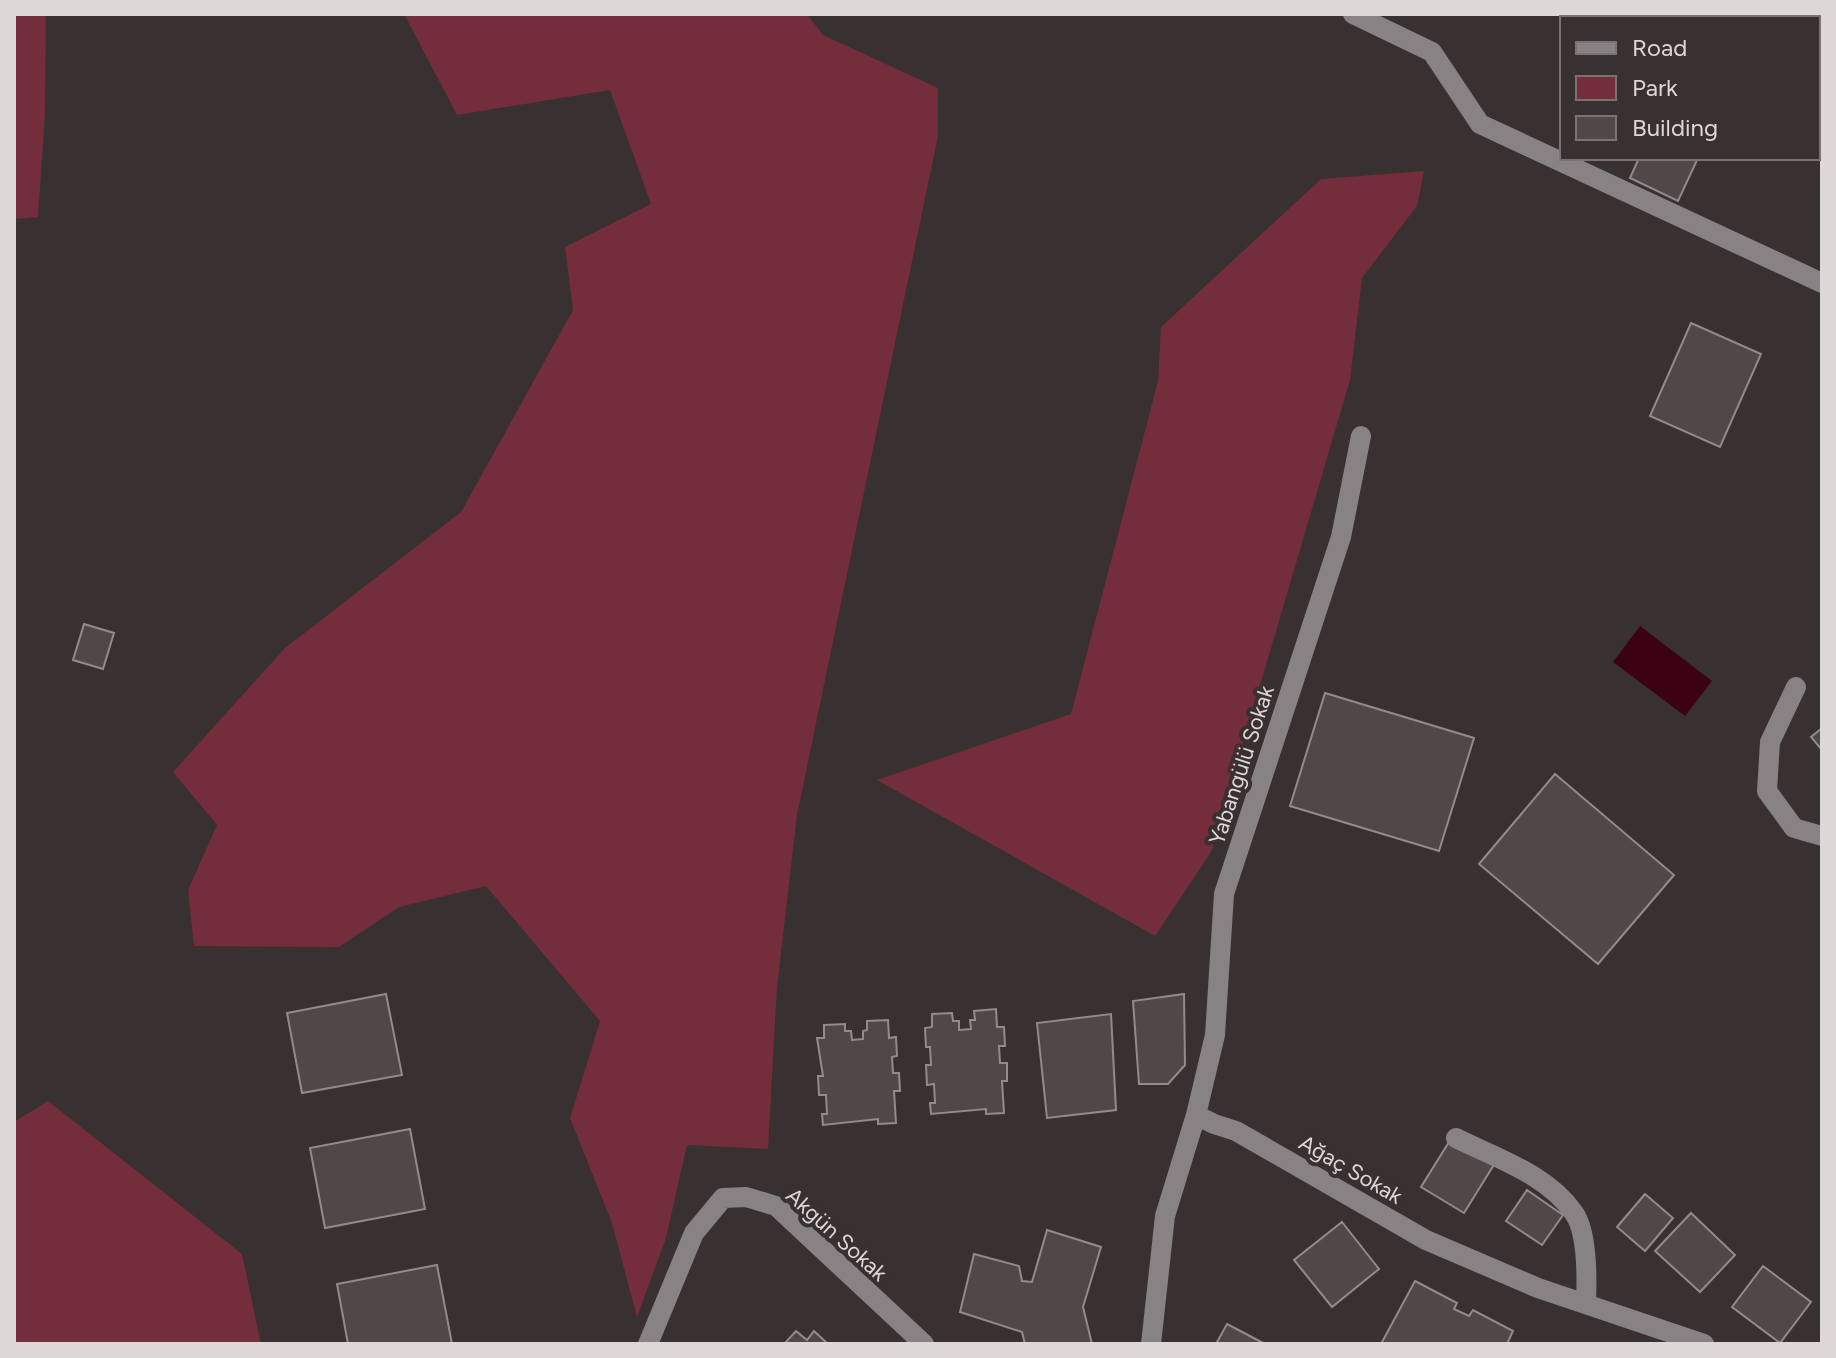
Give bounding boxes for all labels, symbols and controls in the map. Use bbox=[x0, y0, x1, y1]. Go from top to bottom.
legend bbox=[1560, 16, 1820, 160]
text: Road bbox=[1632, 33, 1687, 62]
text: Park bbox=[1632, 73, 1678, 102]
text: Building bbox=[1632, 113, 1718, 142]
street label: Yabangülü Sokak bbox=[1203, 682, 1280, 848]
street label: Ağaç Sokak bbox=[1294, 1129, 1407, 1210]
street label: Akgün Sokak bbox=[781, 1182, 893, 1287]

